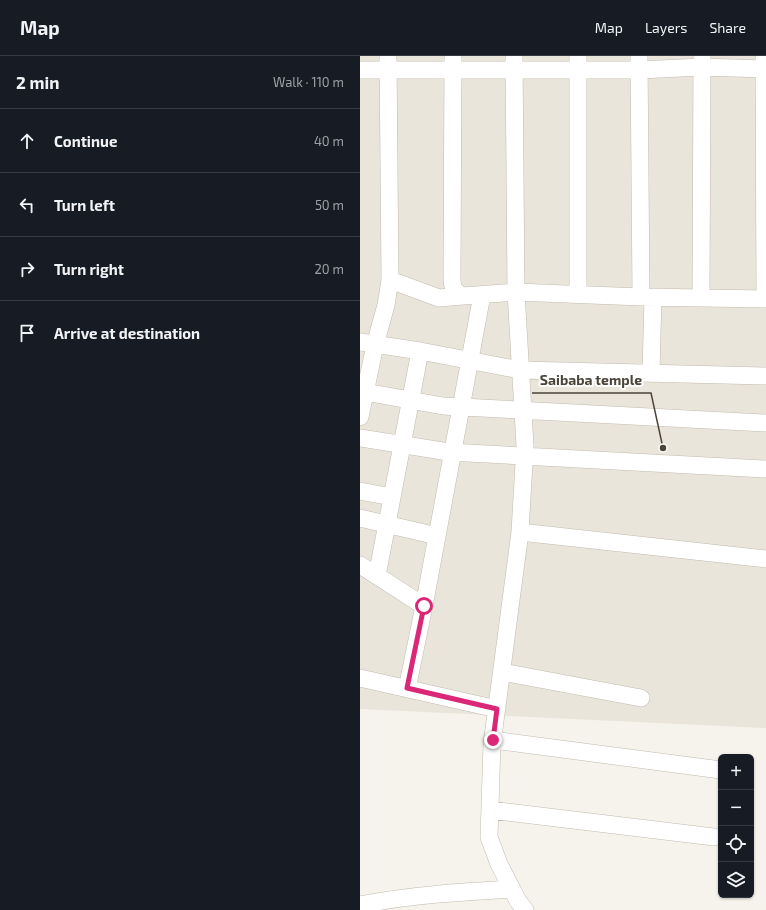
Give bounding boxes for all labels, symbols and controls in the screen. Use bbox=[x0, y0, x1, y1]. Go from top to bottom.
text: Map bbox=[20, 16, 60, 39]
text: Map bbox=[595, 19, 623, 36]
text: Layers bbox=[645, 19, 687, 36]
text: Share bbox=[709, 19, 746, 36]
text: 2 min bbox=[16, 72, 59, 92]
text: Walk · 110 m bbox=[273, 74, 344, 90]
icon: ahead bbox=[16, 130, 38, 152]
text: Continue bbox=[54, 132, 117, 150]
text: 40 m bbox=[314, 133, 344, 149]
icon: left bbox=[16, 194, 38, 216]
text: Turn left bbox=[54, 196, 115, 214]
text: 50 m bbox=[315, 197, 344, 213]
icon: right bbox=[16, 258, 38, 280]
text: Turn right bbox=[54, 260, 124, 278]
text: 20 m bbox=[315, 261, 344, 277]
icon: arrive bbox=[16, 322, 38, 344]
text: Arrive at destination bbox=[54, 324, 200, 342]
callout: Saibaba temple bbox=[532, 367, 651, 393]
text: Saibaba temple bbox=[540, 371, 642, 388]
route start bbox=[415, 597, 433, 615]
route end bbox=[484, 731, 502, 749]
map controls bbox=[718, 754, 754, 898]
button: + bbox=[718, 754, 754, 790]
button: − bbox=[718, 790, 754, 826]
button: locate bbox=[718, 826, 754, 862]
button: layers bbox=[718, 862, 754, 898]

